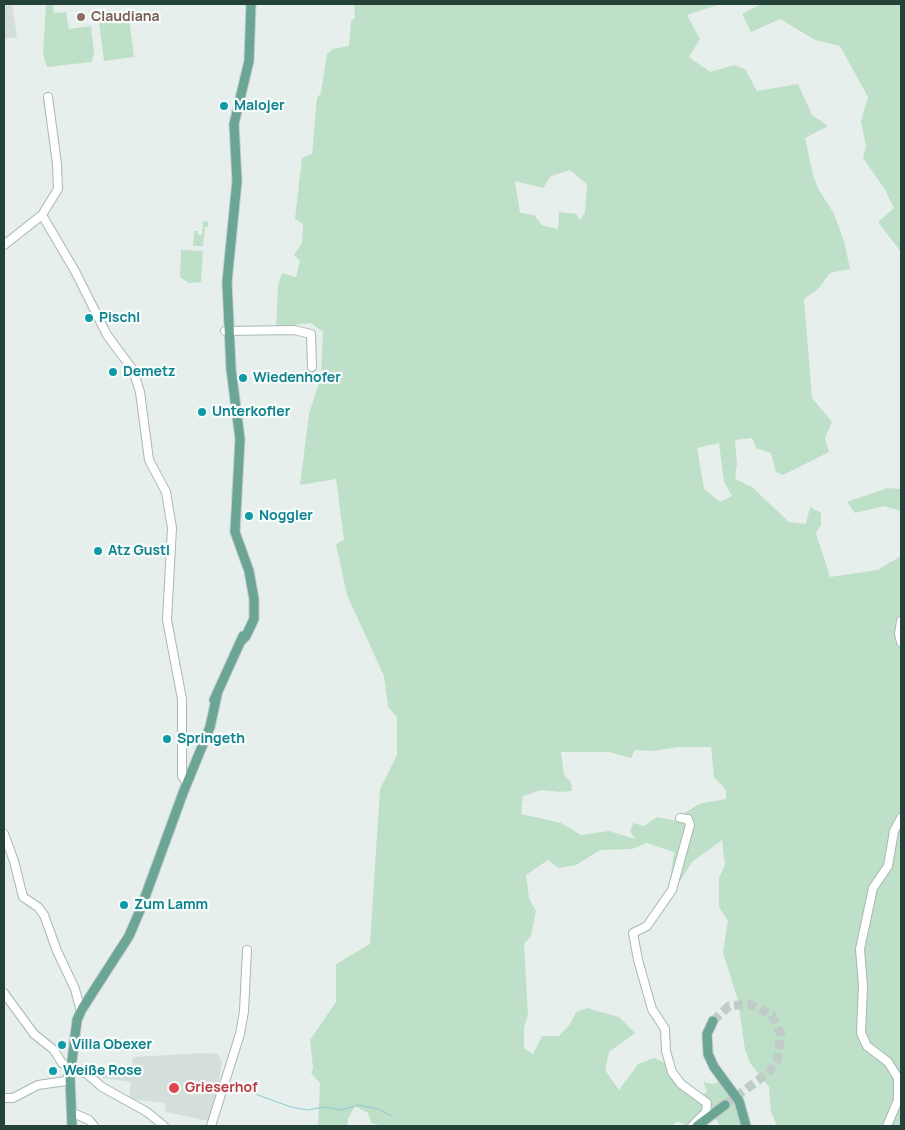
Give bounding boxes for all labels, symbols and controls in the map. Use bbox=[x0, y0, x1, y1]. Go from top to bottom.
place label: Claudiana bbox=[91, 9, 160, 25]
marker: Claudiana bbox=[75, 11, 87, 23]
place label: Malojer bbox=[234, 98, 285, 114]
marker: Malojer bbox=[218, 100, 230, 112]
place label: Pischl bbox=[99, 310, 140, 326]
marker: Pischl bbox=[83, 312, 95, 324]
place label: Demetz bbox=[123, 364, 175, 380]
marker: Demetz bbox=[107, 366, 119, 378]
place label: Wiedenhofer bbox=[253, 370, 341, 386]
marker: Wiedenhofer bbox=[237, 372, 249, 384]
place label: Unterkofler bbox=[212, 404, 290, 420]
marker: Unterkofler bbox=[196, 406, 208, 418]
place label: Noggler bbox=[259, 508, 313, 524]
marker: Noggler bbox=[243, 510, 255, 522]
place label: Atz Gustl bbox=[108, 543, 170, 559]
marker: Atz Gustl bbox=[92, 545, 104, 557]
place label: Springeth bbox=[177, 731, 245, 747]
marker: Springeth bbox=[161, 733, 173, 745]
place label: Zum Lamm bbox=[134, 897, 208, 913]
marker: Zum Lamm bbox=[118, 899, 130, 911]
place label: Villa Obexer bbox=[72, 1037, 152, 1053]
marker: Villa Obexer bbox=[56, 1039, 68, 1051]
place label: Weiße Rose bbox=[63, 1063, 142, 1079]
marker: Weiße Rose bbox=[47, 1065, 59, 1077]
place label: Grieserhof bbox=[185, 1080, 257, 1096]
marker: Grieserhof bbox=[167, 1081, 181, 1095]

